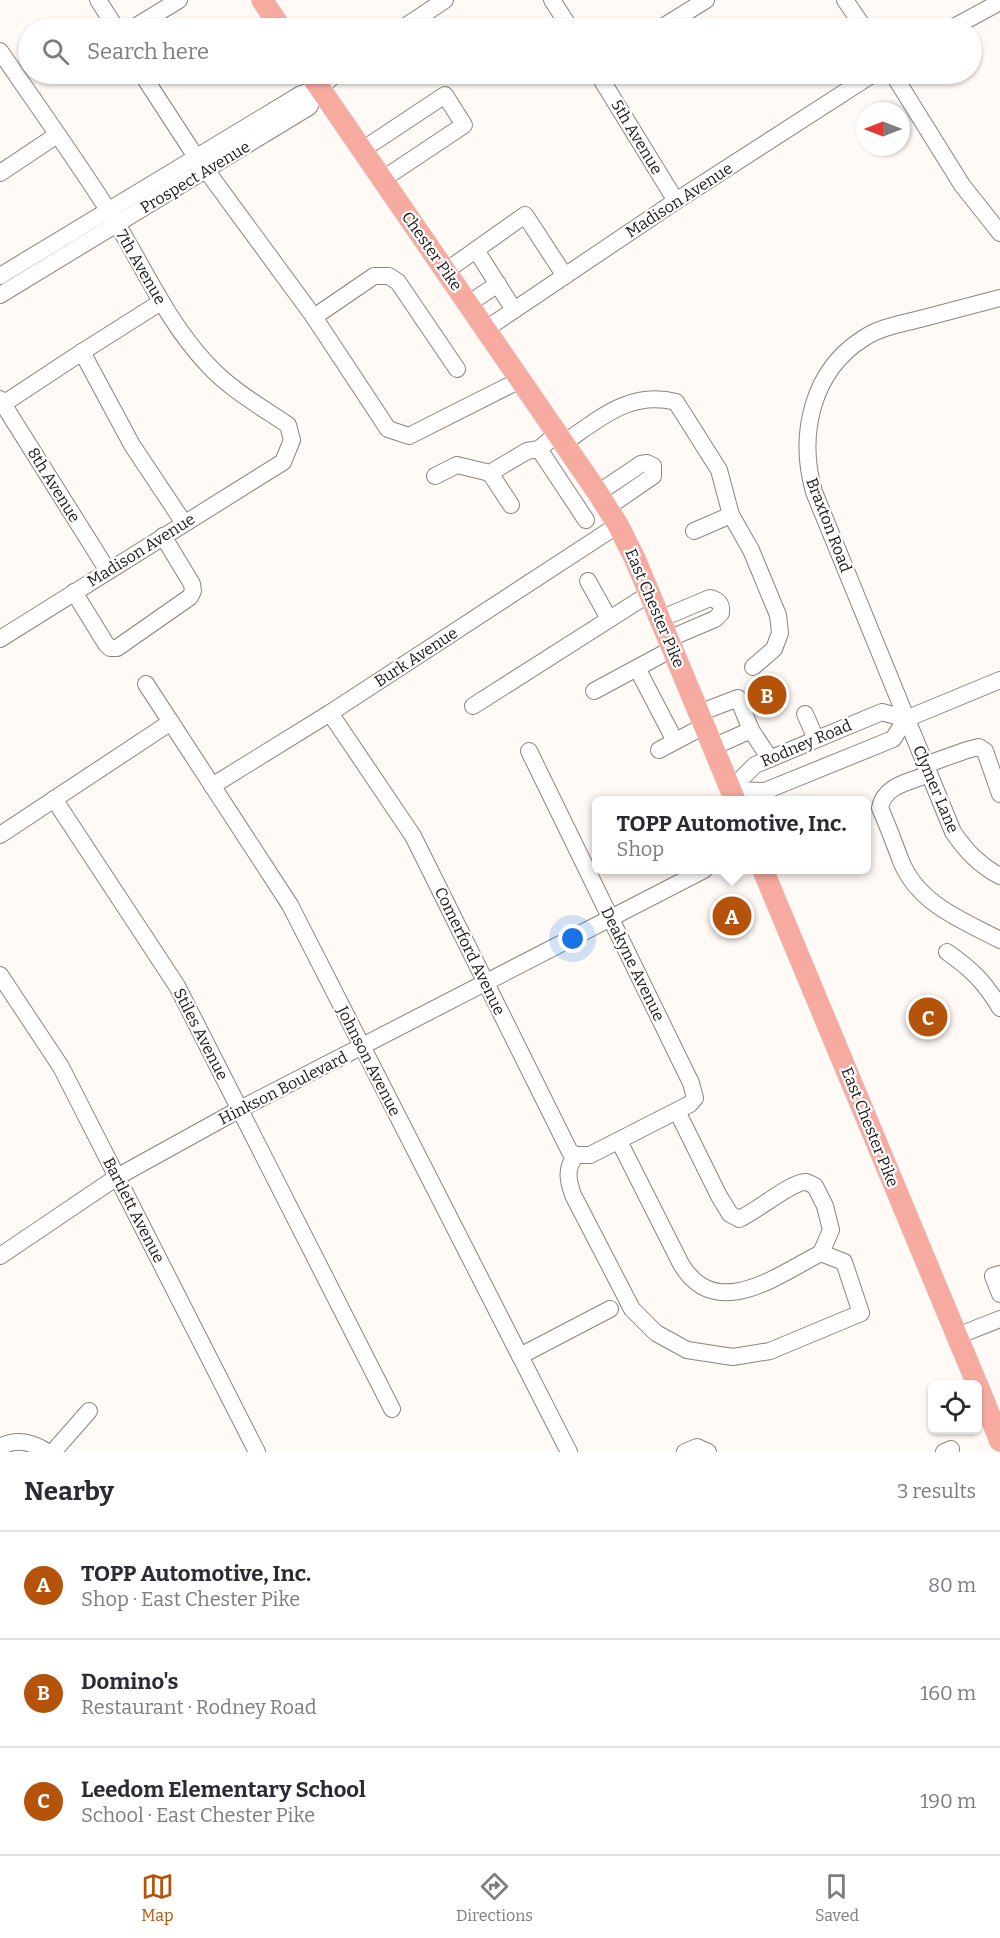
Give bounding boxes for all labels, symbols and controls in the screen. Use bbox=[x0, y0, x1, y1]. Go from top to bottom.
search box bbox=[18, 18, 982, 84]
icon: search bbox=[39, 35, 72, 68]
text: Search here bbox=[87, 38, 209, 65]
street label: 5th Avenue bbox=[607, 96, 667, 178]
north arrow bbox=[856, 102, 910, 156]
street label: Prospect Avenue bbox=[137, 137, 253, 217]
street label: Madison Avenue bbox=[622, 158, 736, 242]
street label: Chester Pike bbox=[398, 208, 466, 294]
street label: 7th Avenue bbox=[112, 226, 170, 308]
street label: 8th Avenue bbox=[24, 444, 84, 526]
street label: Braxton Road bbox=[802, 475, 856, 575]
street label: Madison Avenue bbox=[84, 509, 198, 591]
street label: East Chester Pike bbox=[621, 546, 689, 670]
street label: Burk Avenue bbox=[371, 623, 461, 691]
pin: B bbox=[748, 672, 786, 718]
street label: Rodney Road bbox=[758, 715, 855, 771]
street label: Clymer Lane bbox=[909, 742, 963, 836]
popup bbox=[592, 796, 871, 874]
text: TOPP Automotive, Inc. bbox=[616, 810, 847, 837]
text: Shop bbox=[616, 837, 664, 861]
street label: Comerford Avenue bbox=[431, 884, 509, 1018]
pin: A bbox=[712, 894, 752, 938]
street label: Deakyne Avenue bbox=[597, 904, 669, 1024]
your location bbox=[558, 924, 587, 953]
street label: Stiles Avenue bbox=[170, 985, 232, 1083]
pin: C bbox=[908, 994, 948, 1040]
street label: Johnson Avenue bbox=[333, 1002, 405, 1119]
street label: Hinkson Boulevard bbox=[216, 1047, 351, 1129]
street label: East Chester Pike bbox=[837, 1064, 903, 1190]
street label: Bartlett Avenue bbox=[99, 1154, 169, 1266]
map controls bbox=[928, 1380, 982, 1434]
button: locate bbox=[928, 1380, 982, 1434]
text: Nearby bbox=[24, 1476, 114, 1507]
text: 3 results bbox=[897, 1479, 976, 1503]
text: TOPP Automotive, Inc. bbox=[81, 1560, 311, 1587]
text: A bbox=[36, 1573, 51, 1597]
text: 80 m bbox=[928, 1573, 976, 1597]
text: Shop · East Chester Pike bbox=[81, 1587, 300, 1611]
text: Domino's bbox=[81, 1668, 178, 1695]
text: B bbox=[37, 1681, 50, 1705]
text: 160 m bbox=[920, 1681, 976, 1705]
text: Restaurant · Rodney Road bbox=[81, 1695, 317, 1719]
text: Leedom Elementary School bbox=[81, 1776, 366, 1803]
text: C bbox=[37, 1789, 50, 1813]
text: 190 m bbox=[920, 1789, 976, 1813]
text: School · East Chester Pike bbox=[81, 1803, 315, 1827]
tab: Map bbox=[141, 1870, 174, 1925]
tab: Directions bbox=[456, 1870, 533, 1925]
tab: Saved bbox=[815, 1870, 859, 1925]

